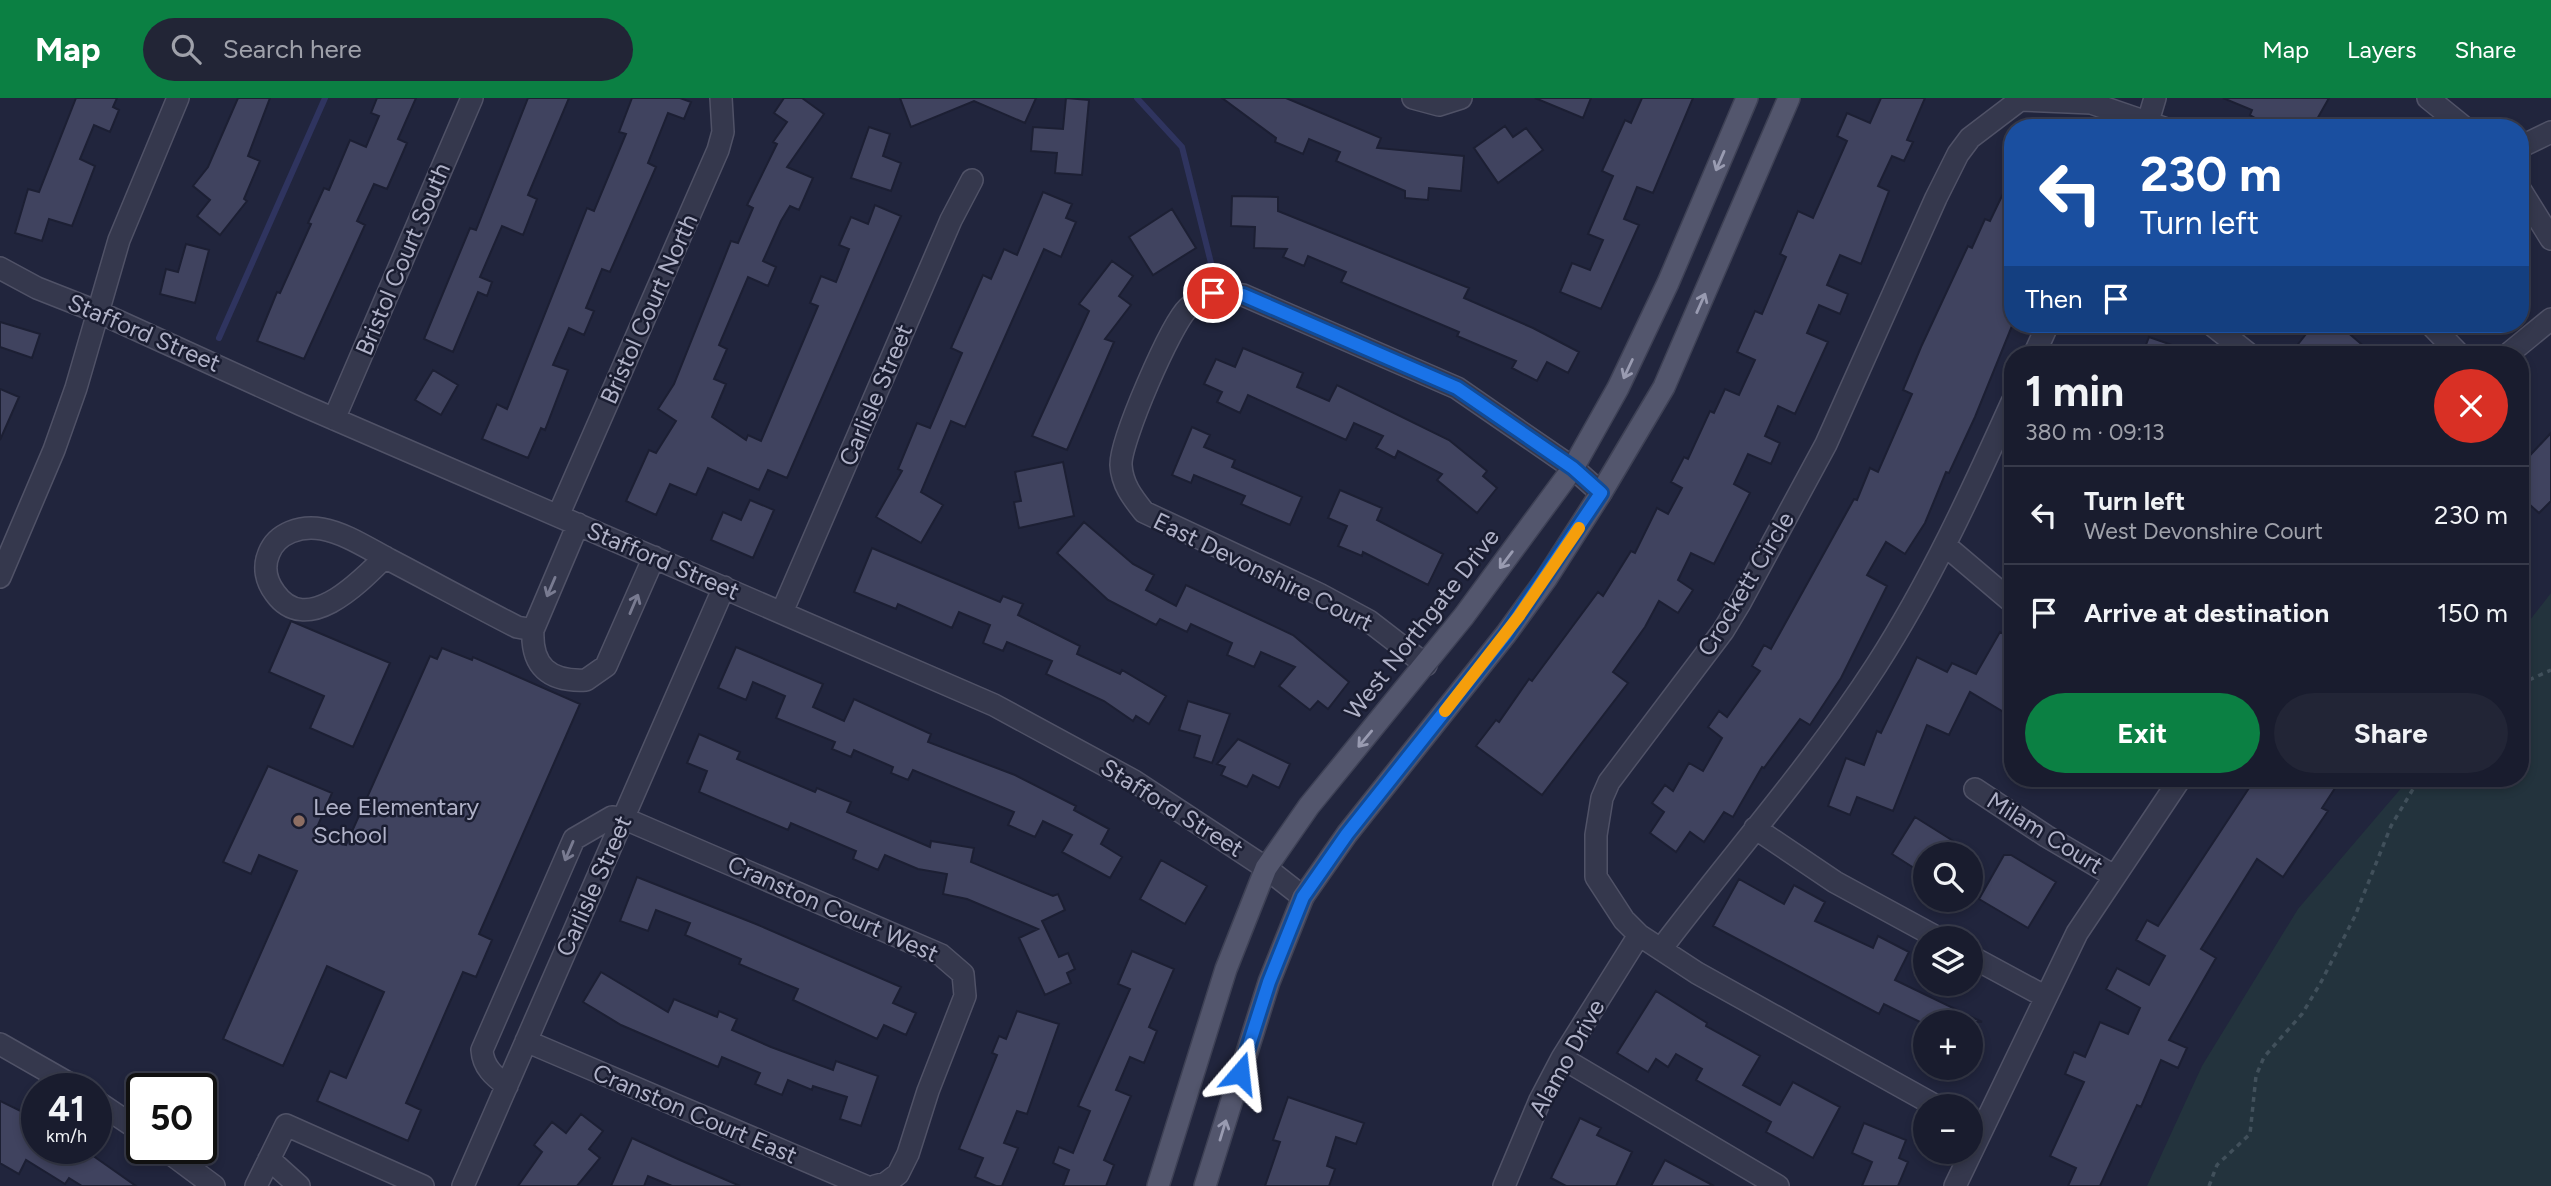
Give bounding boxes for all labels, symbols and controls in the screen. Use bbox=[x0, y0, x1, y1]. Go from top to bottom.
search box bbox=[143, 18, 633, 81]
text: Map bbox=[35, 30, 101, 69]
icon: search bbox=[167, 30, 205, 68]
text: Search here bbox=[223, 33, 362, 65]
text: Map bbox=[2262, 35, 2309, 64]
text: Layers bbox=[2347, 35, 2416, 64]
text: Share bbox=[2454, 35, 2516, 64]
text: 230 m bbox=[2140, 144, 2282, 203]
icon: left bbox=[2025, 147, 2116, 238]
one-way arrow bbox=[1713, 150, 1726, 171]
street label: Bristol Court South bbox=[349, 158, 456, 359]
text: Turn left bbox=[2140, 204, 2259, 242]
street label: Bristol Court North bbox=[594, 210, 703, 408]
pin bbox=[1183, 263, 1243, 323]
icon: arrive bbox=[1194, 274, 1232, 312]
icon: arrive bbox=[2097, 280, 2135, 318]
text: Then bbox=[2025, 283, 2083, 315]
street label: Stafford Street bbox=[64, 287, 225, 378]
one-way arrow bbox=[1695, 292, 1708, 314]
street label: Carlisle Street bbox=[833, 320, 918, 470]
one-way arrow bbox=[1620, 358, 1634, 379]
text: 1 min bbox=[2025, 366, 2124, 417]
button: close bbox=[2434, 369, 2508, 443]
text: 380 m · 09:13 bbox=[2025, 418, 2164, 446]
text: Turn left bbox=[2084, 485, 2185, 517]
icon: left bbox=[2025, 496, 2063, 534]
text: 230 m bbox=[2434, 499, 2508, 531]
street label: East Devonshire Court bbox=[1149, 506, 1378, 637]
street label: Crockett Circle bbox=[1691, 506, 1800, 661]
street label: Stafford Street bbox=[583, 515, 744, 606]
text: West Devonshire Court bbox=[2084, 517, 2323, 545]
street label: West Northgate Drive bbox=[1338, 522, 1505, 725]
one-way arrow bbox=[1499, 551, 1514, 569]
one-way arrow bbox=[544, 576, 557, 597]
one-way arrow bbox=[628, 594, 641, 615]
icon: arrive bbox=[2025, 594, 2063, 632]
text: Arrive at destination bbox=[2084, 597, 2329, 629]
text: 150 m bbox=[2437, 597, 2508, 629]
button: Exit bbox=[2025, 693, 2260, 773]
button: Share bbox=[2274, 693, 2508, 773]
one-way arrow bbox=[1357, 729, 1373, 747]
street label: Stafford Street bbox=[1096, 752, 1249, 863]
street label: Milam Court bbox=[1982, 785, 2109, 880]
place label: Lee Elementary School bbox=[313, 792, 479, 849]
street label: Carlisle Street bbox=[550, 811, 638, 961]
marker: Lee Elementary School bbox=[291, 813, 307, 829]
one-way arrow bbox=[562, 839, 575, 861]
map controls bbox=[1913, 842, 1983, 1164]
button: search bbox=[1913, 842, 1983, 912]
street label: Cranston Court West bbox=[723, 849, 943, 968]
button: layers bbox=[1913, 926, 1983, 996]
street label: Alamo Drive bbox=[1522, 994, 1611, 1121]
button: + bbox=[1913, 1010, 1983, 1080]
position arrow bbox=[1203, 1036, 1277, 1110]
street label: Cranston Court East bbox=[589, 1057, 802, 1170]
speed limit sign: 50 bbox=[126, 1073, 217, 1164]
text: 41 bbox=[48, 1088, 85, 1130]
button: − bbox=[1913, 1094, 1983, 1164]
one-way arrow bbox=[1217, 1119, 1230, 1141]
text: km/h bbox=[46, 1125, 87, 1147]

